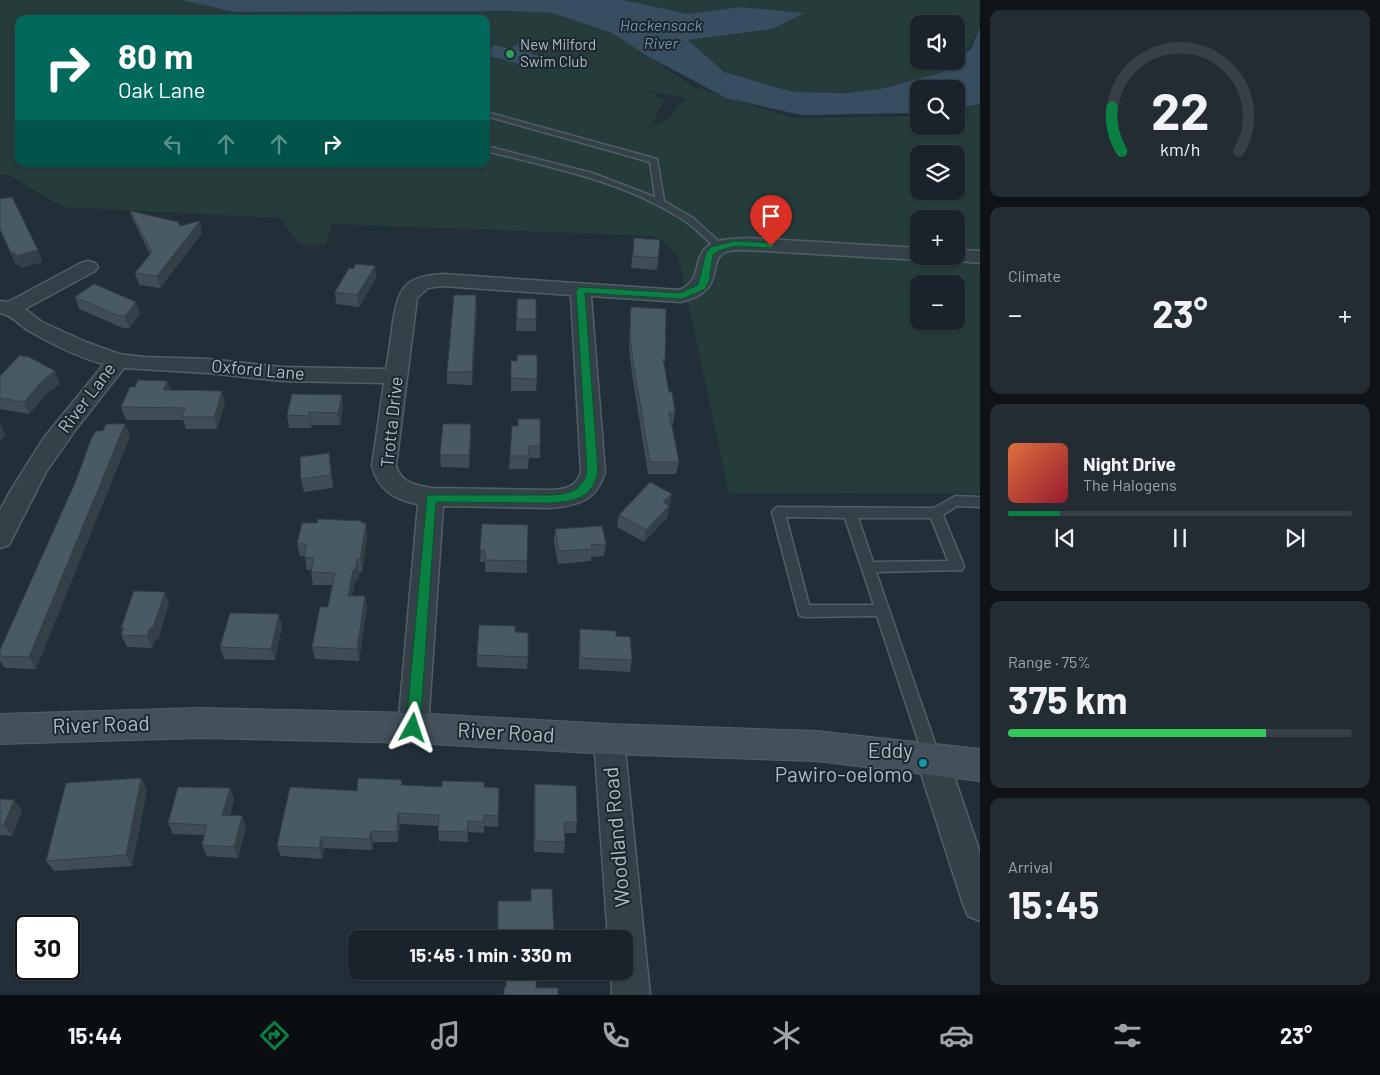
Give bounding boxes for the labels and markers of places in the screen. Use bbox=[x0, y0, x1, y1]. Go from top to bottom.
place label: New Milford Swim Club bbox=[520, 35, 596, 70]
marker: New Milford Swim Club bbox=[504, 48, 516, 60]
pin bbox=[750, 195, 792, 246]
place label: Eddy Pawiro-oelomo bbox=[775, 737, 913, 786]
marker: Eddy Pawiro-oelomo bbox=[917, 757, 929, 769]

